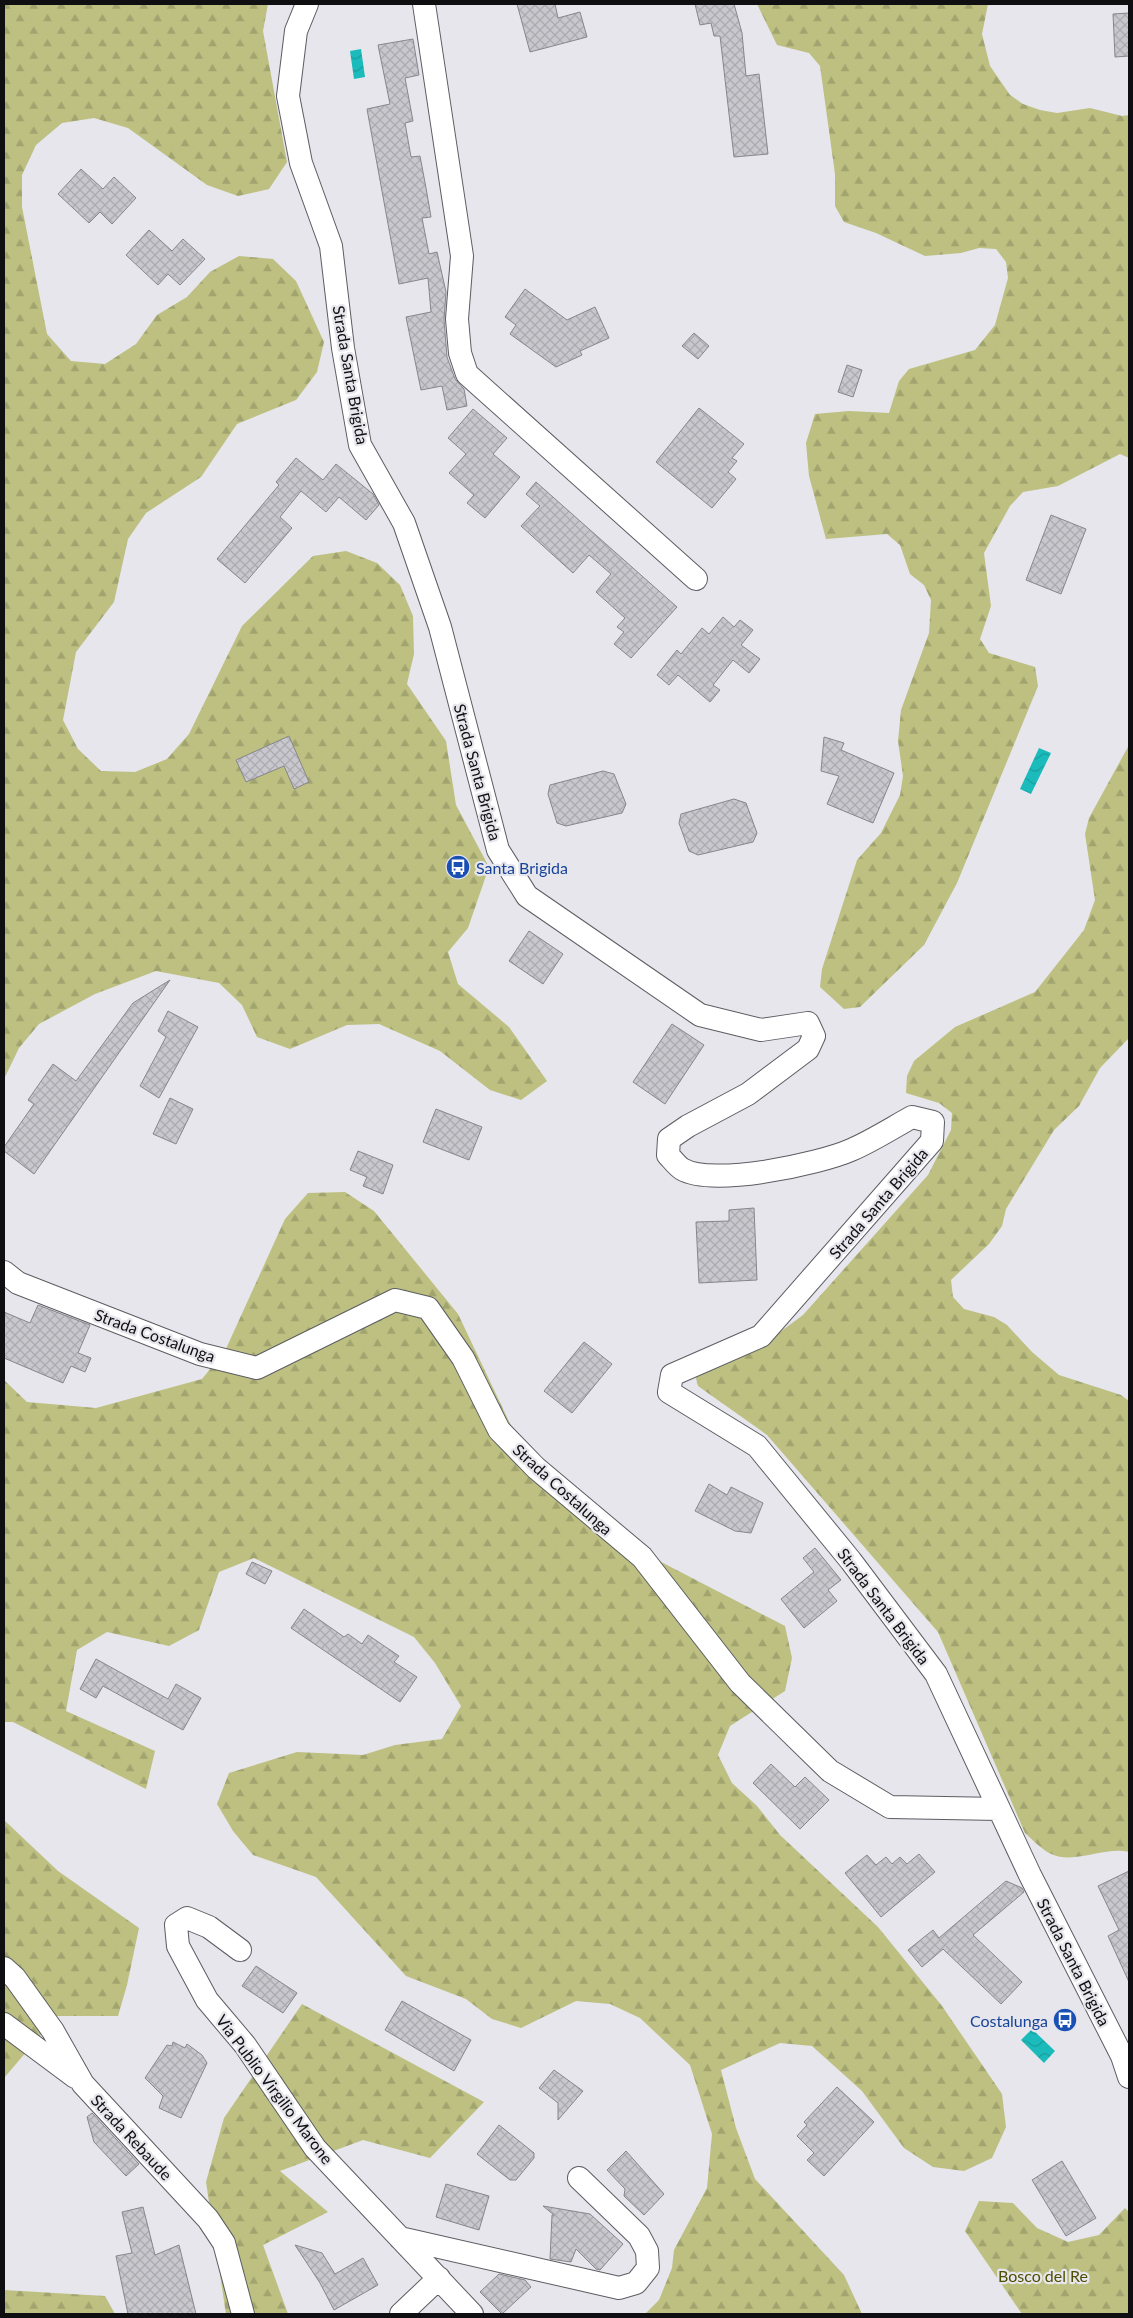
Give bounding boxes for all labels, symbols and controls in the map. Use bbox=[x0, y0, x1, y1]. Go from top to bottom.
street label: Strada Santa Brigida bbox=[329, 304, 373, 446]
street label: Strada Santa Brigida bbox=[451, 702, 505, 842]
bus stop icon: Santa Brigida bbox=[445, 854, 471, 880]
place label: Santa Brigida bbox=[476, 858, 568, 877]
street label: Strada Santa Brigida bbox=[825, 1144, 931, 1262]
street label: Strada Costalunga bbox=[92, 1304, 218, 1366]
street label: Strada Costalunga bbox=[510, 1440, 616, 1538]
street label: Strada Santa Brigida bbox=[834, 1544, 934, 1668]
street label: Strada Santa Brigida bbox=[1034, 1895, 1114, 2029]
bus stop icon: Costalunga bbox=[1052, 2007, 1078, 2033]
street label: Via Publio Virgilio Marone bbox=[213, 2011, 337, 2167]
place label: Costalunga bbox=[970, 2011, 1048, 2030]
street label: Strada Rebaude bbox=[88, 2090, 176, 2184]
park label: Bosco del Re bbox=[998, 2266, 1088, 2285]

